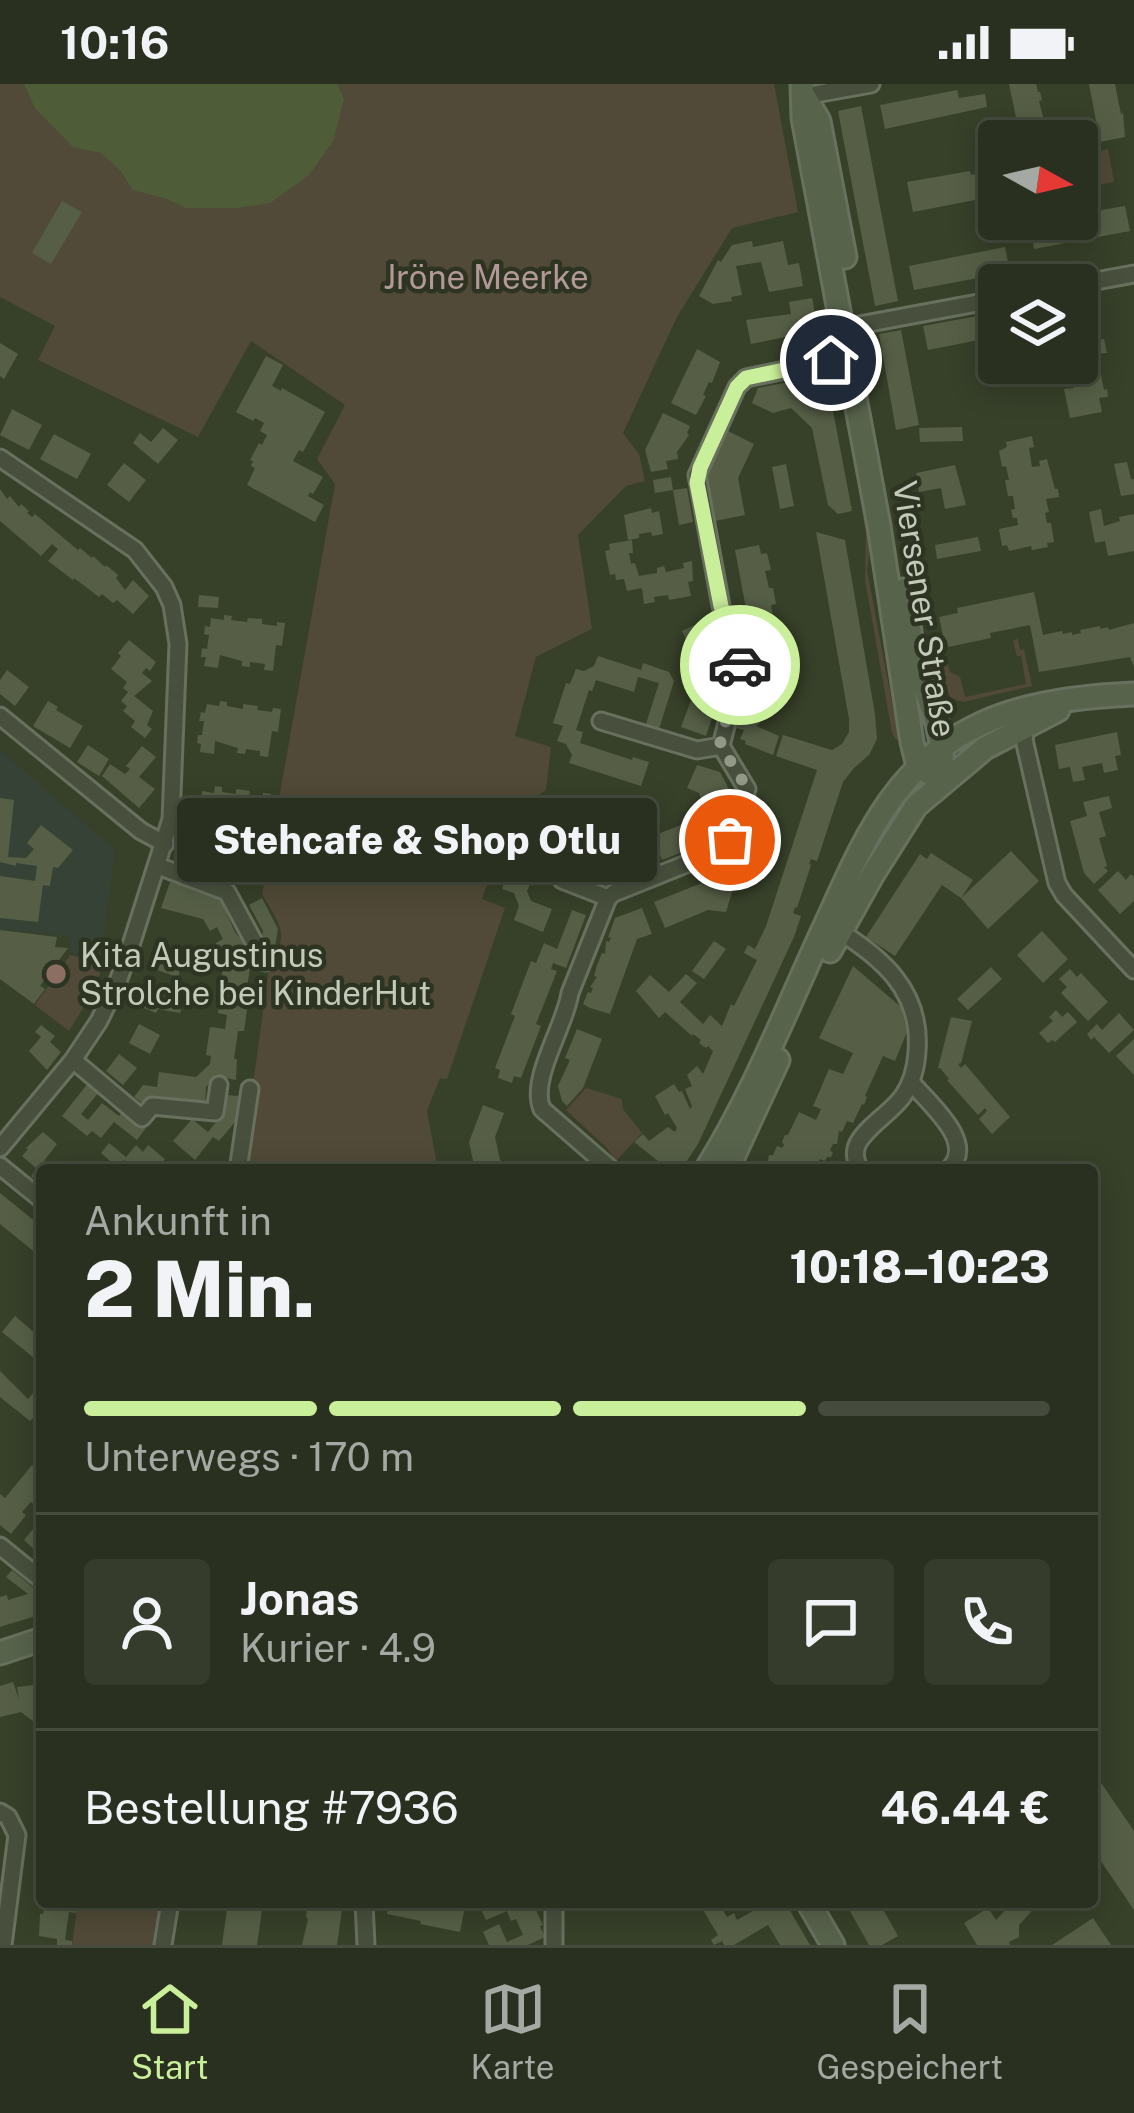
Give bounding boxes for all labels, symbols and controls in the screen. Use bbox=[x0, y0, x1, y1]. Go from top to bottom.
text: 10:16 bbox=[60, 16, 169, 69]
north arrow bbox=[978, 120, 1098, 240]
map controls bbox=[978, 120, 1098, 384]
park label: Jröne Meerke bbox=[383, 258, 589, 296]
button: layers bbox=[978, 264, 1098, 384]
pin bbox=[780, 309, 882, 411]
icon: home bbox=[798, 327, 864, 393]
street label: Viersener Straße bbox=[886, 478, 964, 740]
courier bbox=[680, 605, 800, 725]
icon: car bbox=[707, 632, 773, 698]
pin bbox=[679, 789, 781, 891]
callout: Stehcafe & Shop Otlu bbox=[178, 798, 658, 882]
icon: bag bbox=[697, 807, 763, 873]
text: Stehcafe & Shop Otlu bbox=[213, 817, 621, 863]
place label: Kita Augustinus Strolche bei KinderHut bbox=[80, 936, 431, 1012]
marker: Kita Augustinus Strolche bei KinderHut bbox=[43, 961, 69, 987]
text: Ankunft in bbox=[84, 1198, 272, 1244]
text: 10:18–10:23 bbox=[789, 1240, 1050, 1293]
text: 2 Min. bbox=[84, 1243, 316, 1335]
text: Unterwegs · 170 m bbox=[84, 1434, 414, 1480]
button: person bbox=[84, 1559, 210, 1685]
button: chat bbox=[768, 1559, 894, 1685]
button: phone bbox=[924, 1559, 1050, 1685]
text: Jonas bbox=[240, 1572, 360, 1625]
text: Kurier · 4.9 bbox=[240, 1625, 436, 1671]
text: Bestellung #7936 bbox=[84, 1781, 459, 1834]
text: 46.44 € bbox=[880, 1781, 1050, 1834]
tab: Start bbox=[131, 1976, 209, 2086]
tab: Karte bbox=[471, 1976, 555, 2086]
tab: Gespeichert bbox=[816, 1976, 1003, 2086]

